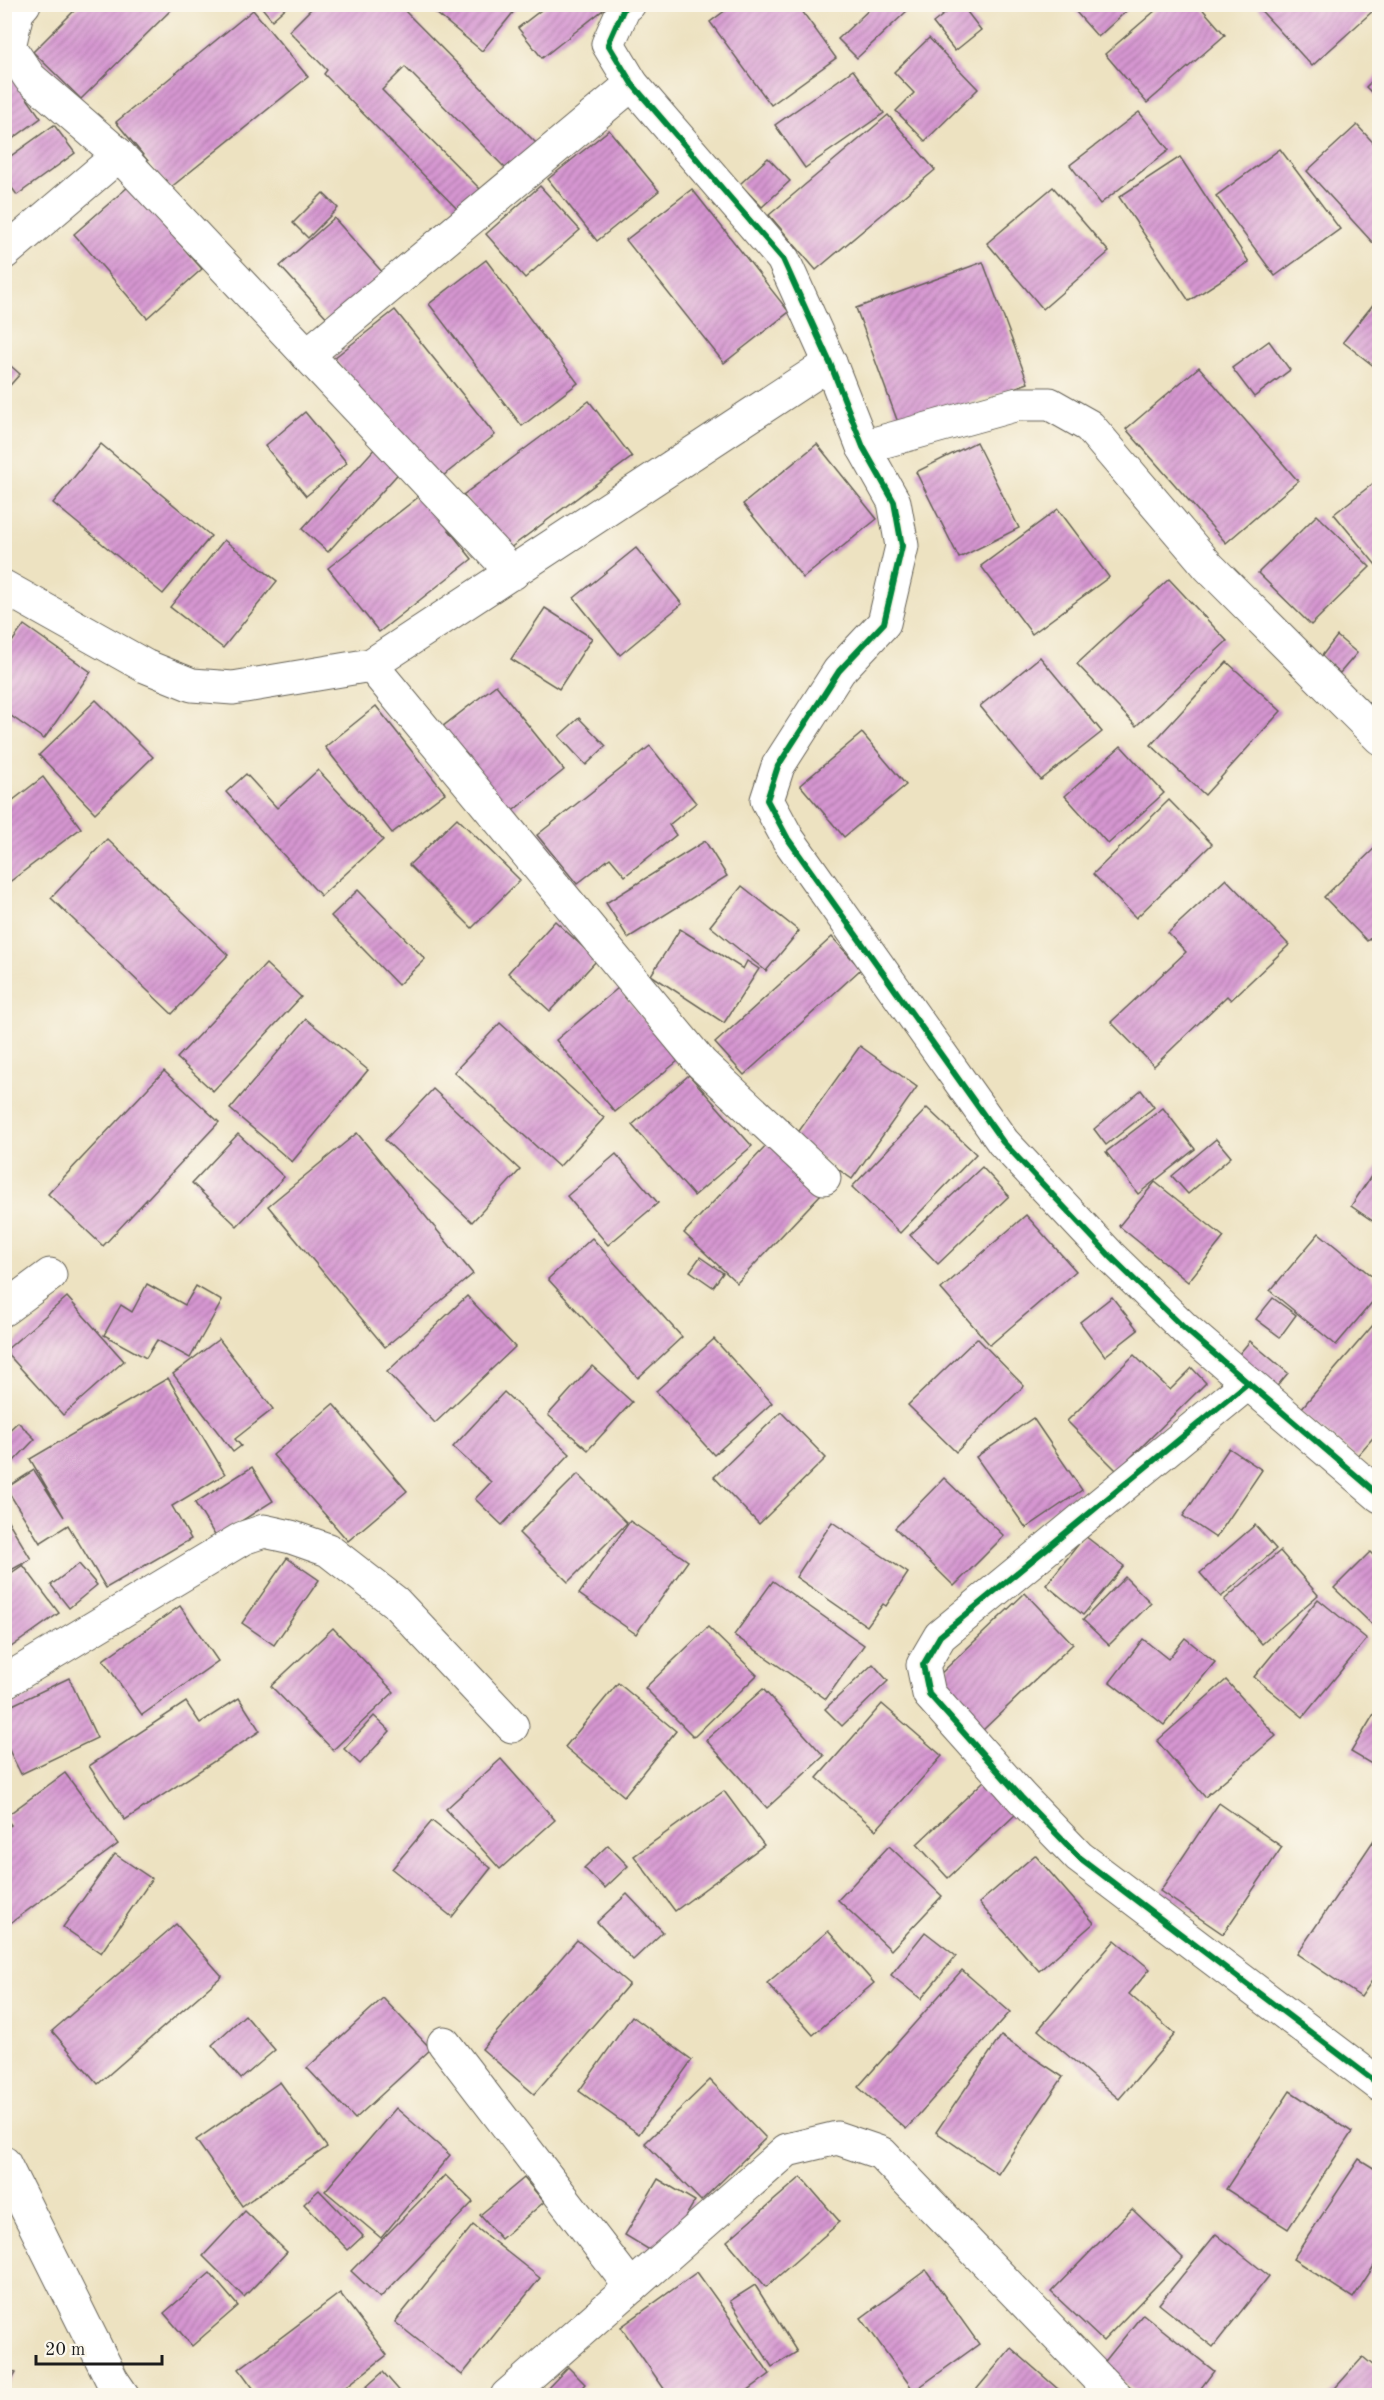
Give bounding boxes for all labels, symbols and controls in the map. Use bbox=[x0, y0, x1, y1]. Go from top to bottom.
scale bar bbox=[36, 2328, 162, 2366]
text: 20 m bbox=[45, 2341, 85, 2359]

